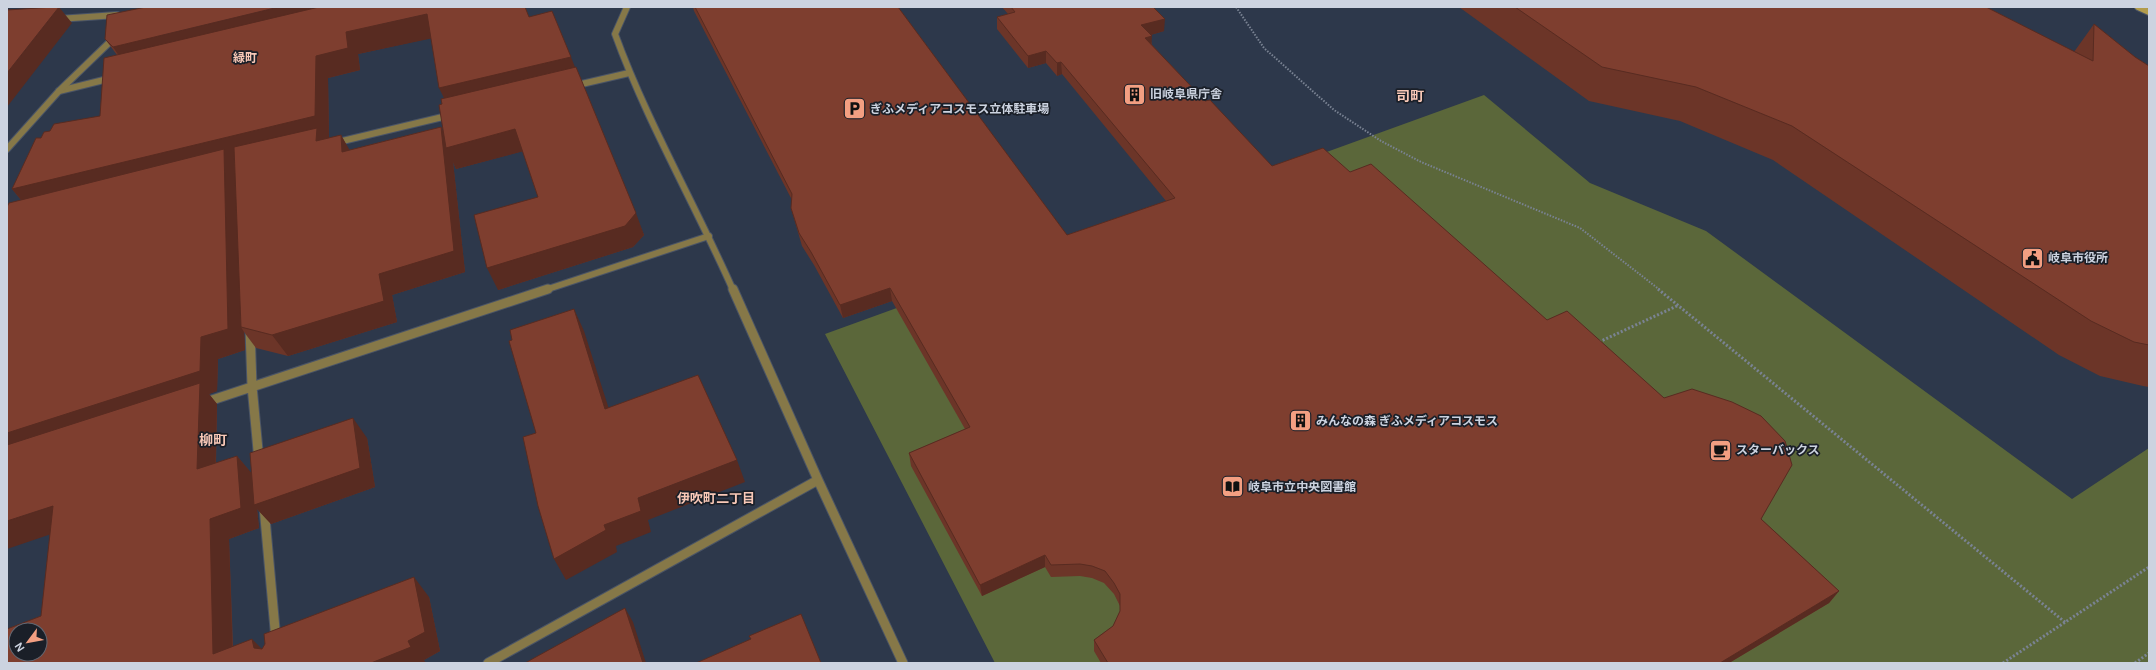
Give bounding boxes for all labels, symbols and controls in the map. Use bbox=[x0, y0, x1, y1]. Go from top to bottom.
district label: 緑町 bbox=[233, 50, 257, 66]
building icon: 旧岐阜県庁舎 bbox=[1121, 81, 1147, 107]
place label: 旧岐阜県庁舎 bbox=[1150, 86, 1222, 102]
district label: 司町 bbox=[1396, 87, 1424, 105]
parking icon: ぎふメディアコスモス立体駐車場 bbox=[842, 96, 868, 122]
place label: ぎふメディアコスモス立体駐車場 bbox=[870, 101, 1049, 117]
public building icon: 岐阜市役所 bbox=[2020, 245, 2046, 271]
place label: 岐阜市役所 bbox=[2048, 250, 2108, 266]
building icon: みんなの森 ぎふメディアコスモス bbox=[1288, 408, 1314, 434]
place label: みんなの森 ぎふメディアコスモス bbox=[1316, 413, 1498, 429]
district label: 柳町 bbox=[199, 431, 227, 449]
cafe icon: スターバックス bbox=[1707, 437, 1733, 463]
place label: スターバックス bbox=[1736, 442, 1820, 458]
library icon: 岐阜市立中央図書館 bbox=[1219, 474, 1245, 500]
place label: 岐阜市立中央図書館 bbox=[1248, 479, 1356, 495]
district label: 伊吹町二丁目 bbox=[677, 490, 755, 507]
north arrow bbox=[8, 622, 48, 662]
text: N bbox=[11, 640, 28, 654]

